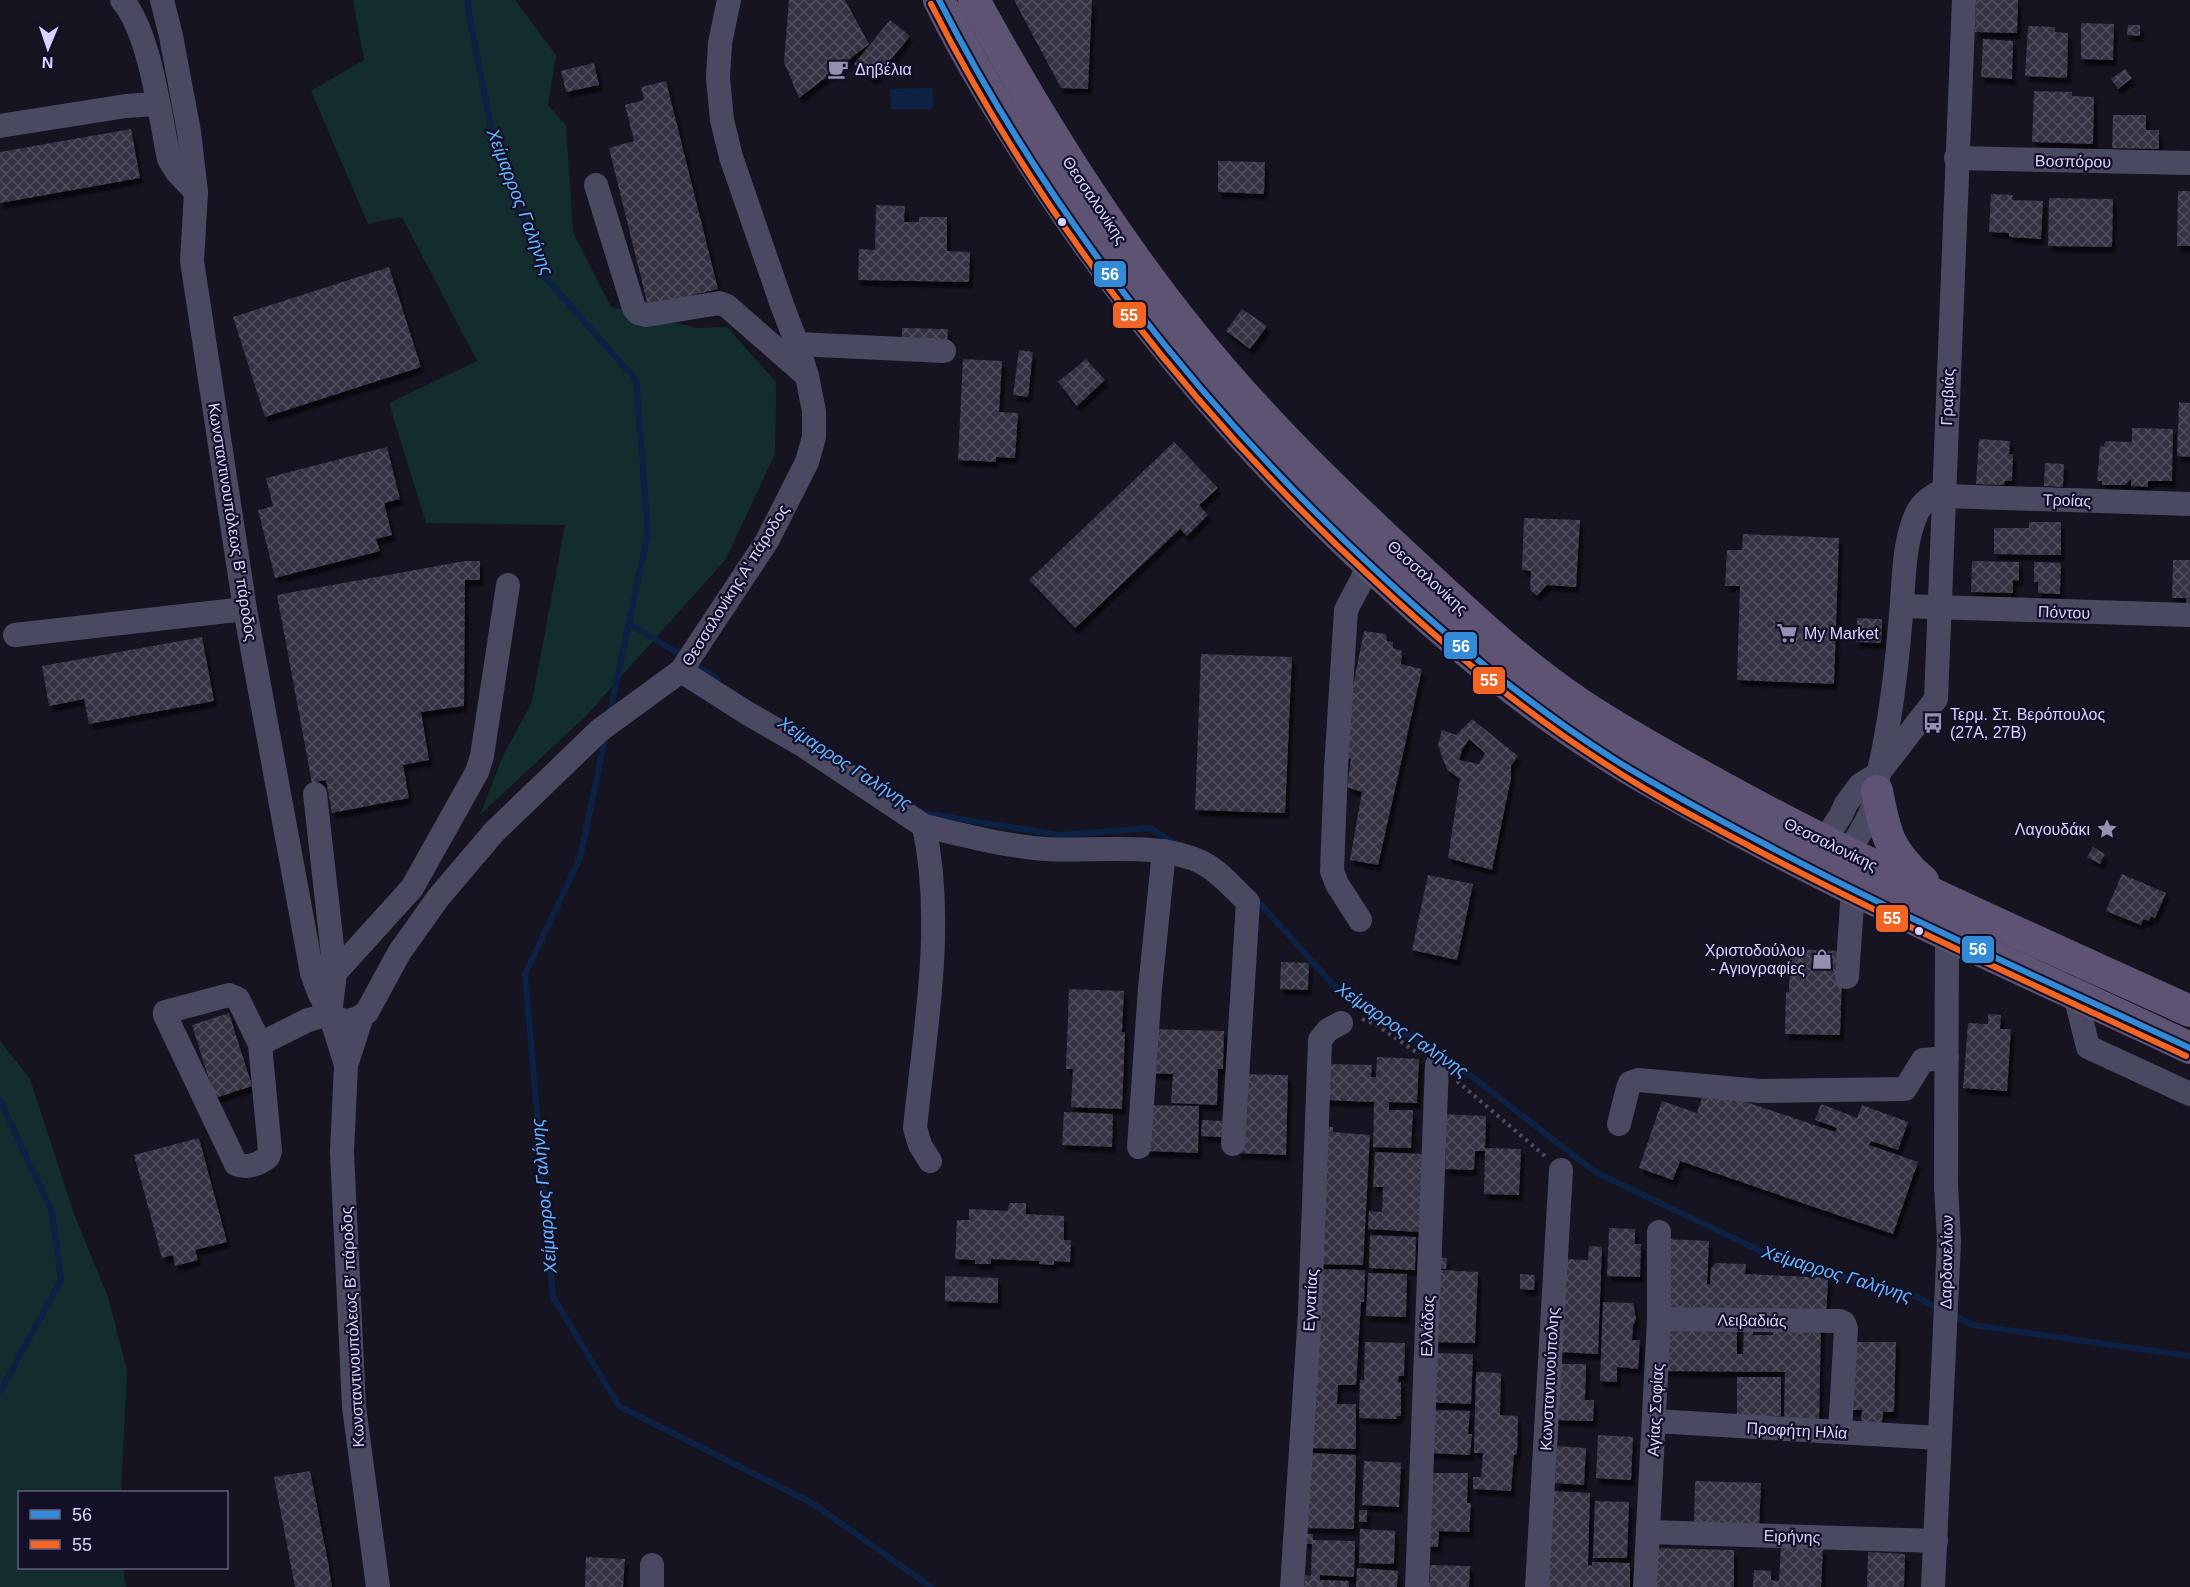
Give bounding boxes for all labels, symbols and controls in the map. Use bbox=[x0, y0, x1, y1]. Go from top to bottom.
north arrow bbox=[18, 18, 78, 78]
text: N bbox=[41, 54, 54, 71]
cafe icon: Δηβέλια bbox=[826, 57, 850, 81]
place label: Δηβέλια bbox=[855, 61, 912, 78]
water label: Χείμαρρος Γαλήνης bbox=[482, 125, 557, 278]
street label: Βοσπόρου bbox=[2035, 152, 2111, 171]
street label: Θεσσαλονίκης bbox=[1059, 153, 1130, 247]
unlabelled marker bbox=[1056, 216, 1068, 228]
line badge: 56 bbox=[1093, 260, 1127, 288]
text: 56 bbox=[1101, 266, 1119, 283]
line badge: 55 bbox=[1112, 301, 1147, 329]
text: 55 bbox=[1120, 307, 1138, 324]
street label: Γραβιάς bbox=[1938, 368, 1957, 426]
street label: Κωνσταντινουπόλεως Β' πάροδος bbox=[205, 402, 260, 643]
street label: Τροίας bbox=[2043, 491, 2092, 510]
street label: Θεσσαλονίκης Α' πάροδος bbox=[679, 501, 792, 669]
street label: Θεσσαλονίκης bbox=[1384, 537, 1471, 618]
street label: Πόντου bbox=[2038, 603, 2090, 622]
supermarket icon: My Market bbox=[1775, 621, 1799, 645]
place label: My Market bbox=[1804, 625, 1879, 642]
line badge: 56 bbox=[1443, 631, 1478, 660]
text: 56 bbox=[1452, 638, 1470, 655]
line badge: 55 bbox=[1472, 666, 1506, 695]
text: 55 bbox=[1480, 672, 1498, 689]
place label: Τερμ. Στ. Βερόπουλος (27Α, 27Β) bbox=[1950, 706, 2105, 741]
bus stop icon: Τερμ. Στ. Βερόπουλος (27Α, 27Β) bbox=[1921, 711, 1945, 735]
water label: Χείμαρρος Γαλήνης bbox=[773, 712, 916, 814]
street label: Θεσσαλονίκης bbox=[1781, 815, 1880, 874]
place icon: Λαγουδάκι bbox=[2095, 817, 2119, 841]
place label: Λαγουδάκι bbox=[2015, 821, 2090, 838]
line badge: 55 bbox=[1875, 904, 1909, 933]
text: 55 bbox=[1883, 910, 1901, 927]
unlabelled marker bbox=[1913, 925, 1925, 937]
line badge: 56 bbox=[1961, 935, 1995, 964]
text: 56 bbox=[1969, 941, 1987, 958]
place label: Χριστοδούλου - Αγιογραφίες bbox=[1705, 942, 1805, 977]
shop icon: Χριστοδούλου - Αγιογραφίες bbox=[1810, 947, 1834, 971]
water label: Χείμαρρος Γαλήνης bbox=[1331, 978, 1472, 1082]
water label: Χείμαρρος Γαλήνης bbox=[527, 1117, 561, 1275]
street label: Κωνσταντινουπόλεως Β' πάροδος bbox=[338, 1206, 367, 1448]
street label: Δαρδανελίων bbox=[1937, 1215, 1956, 1309]
water label: Χείμαρρος Γαλήνης bbox=[1759, 1241, 1915, 1306]
street label: Εγνατίας bbox=[1300, 1268, 1321, 1332]
street label: Ελλάδας bbox=[1418, 1295, 1437, 1357]
street label: Κωνσταντινούπολης bbox=[1537, 1307, 1562, 1451]
street label: Λειβαδιάς bbox=[1717, 1311, 1787, 1330]
street label: Αγίας Σοφίας bbox=[1645, 1363, 1666, 1457]
street label: Προφήτη Ηλία bbox=[1746, 1419, 1848, 1442]
legend bbox=[18, 1491, 228, 1569]
text: 56 bbox=[72, 1505, 92, 1525]
street label: Ειρήνης bbox=[1763, 1527, 1821, 1546]
text: 55 bbox=[72, 1535, 92, 1555]

